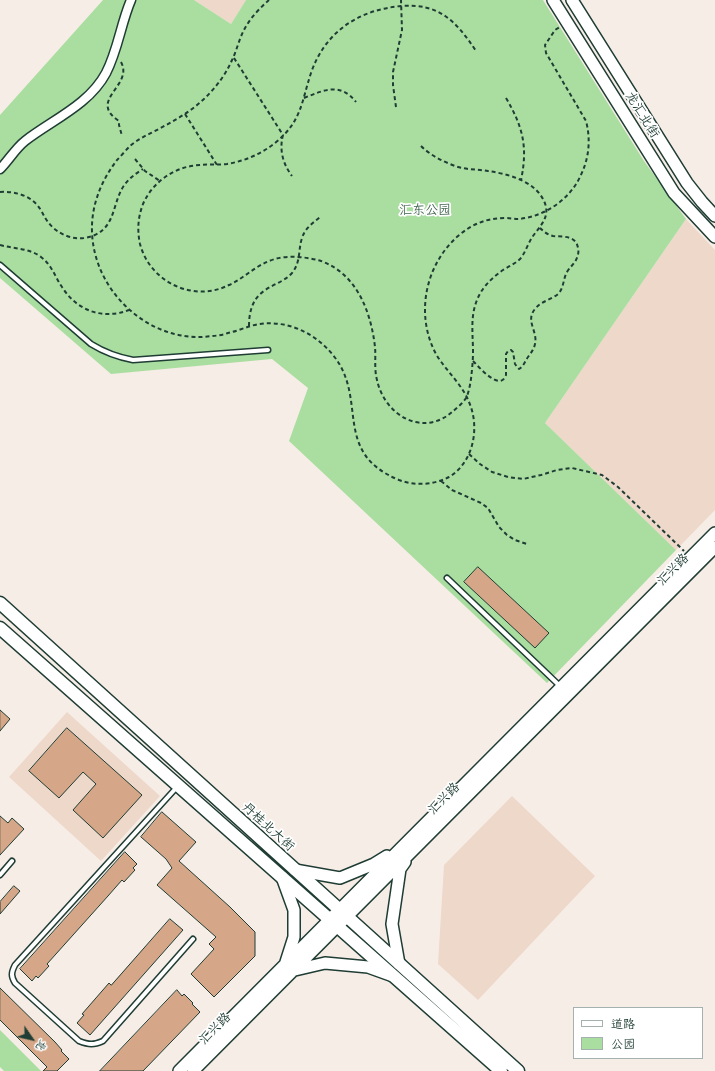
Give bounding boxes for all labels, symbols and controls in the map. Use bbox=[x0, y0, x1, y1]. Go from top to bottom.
street label: 龙汇北街 bbox=[622, 89, 662, 141]
park label: 汇东公园 bbox=[399, 203, 451, 219]
street label: 汇兴路 bbox=[654, 551, 692, 589]
street label: 汇兴路 bbox=[425, 780, 463, 818]
street label: 丹桂北大街 bbox=[239, 799, 297, 855]
legend bbox=[573, 1007, 703, 1059]
street label: 汇兴路 bbox=[196, 1010, 234, 1048]
text: 道路 bbox=[611, 1015, 635, 1032]
north arrow bbox=[12, 1019, 52, 1059]
text: 公园 bbox=[611, 1035, 635, 1052]
text: 北 bbox=[33, 1037, 51, 1054]

